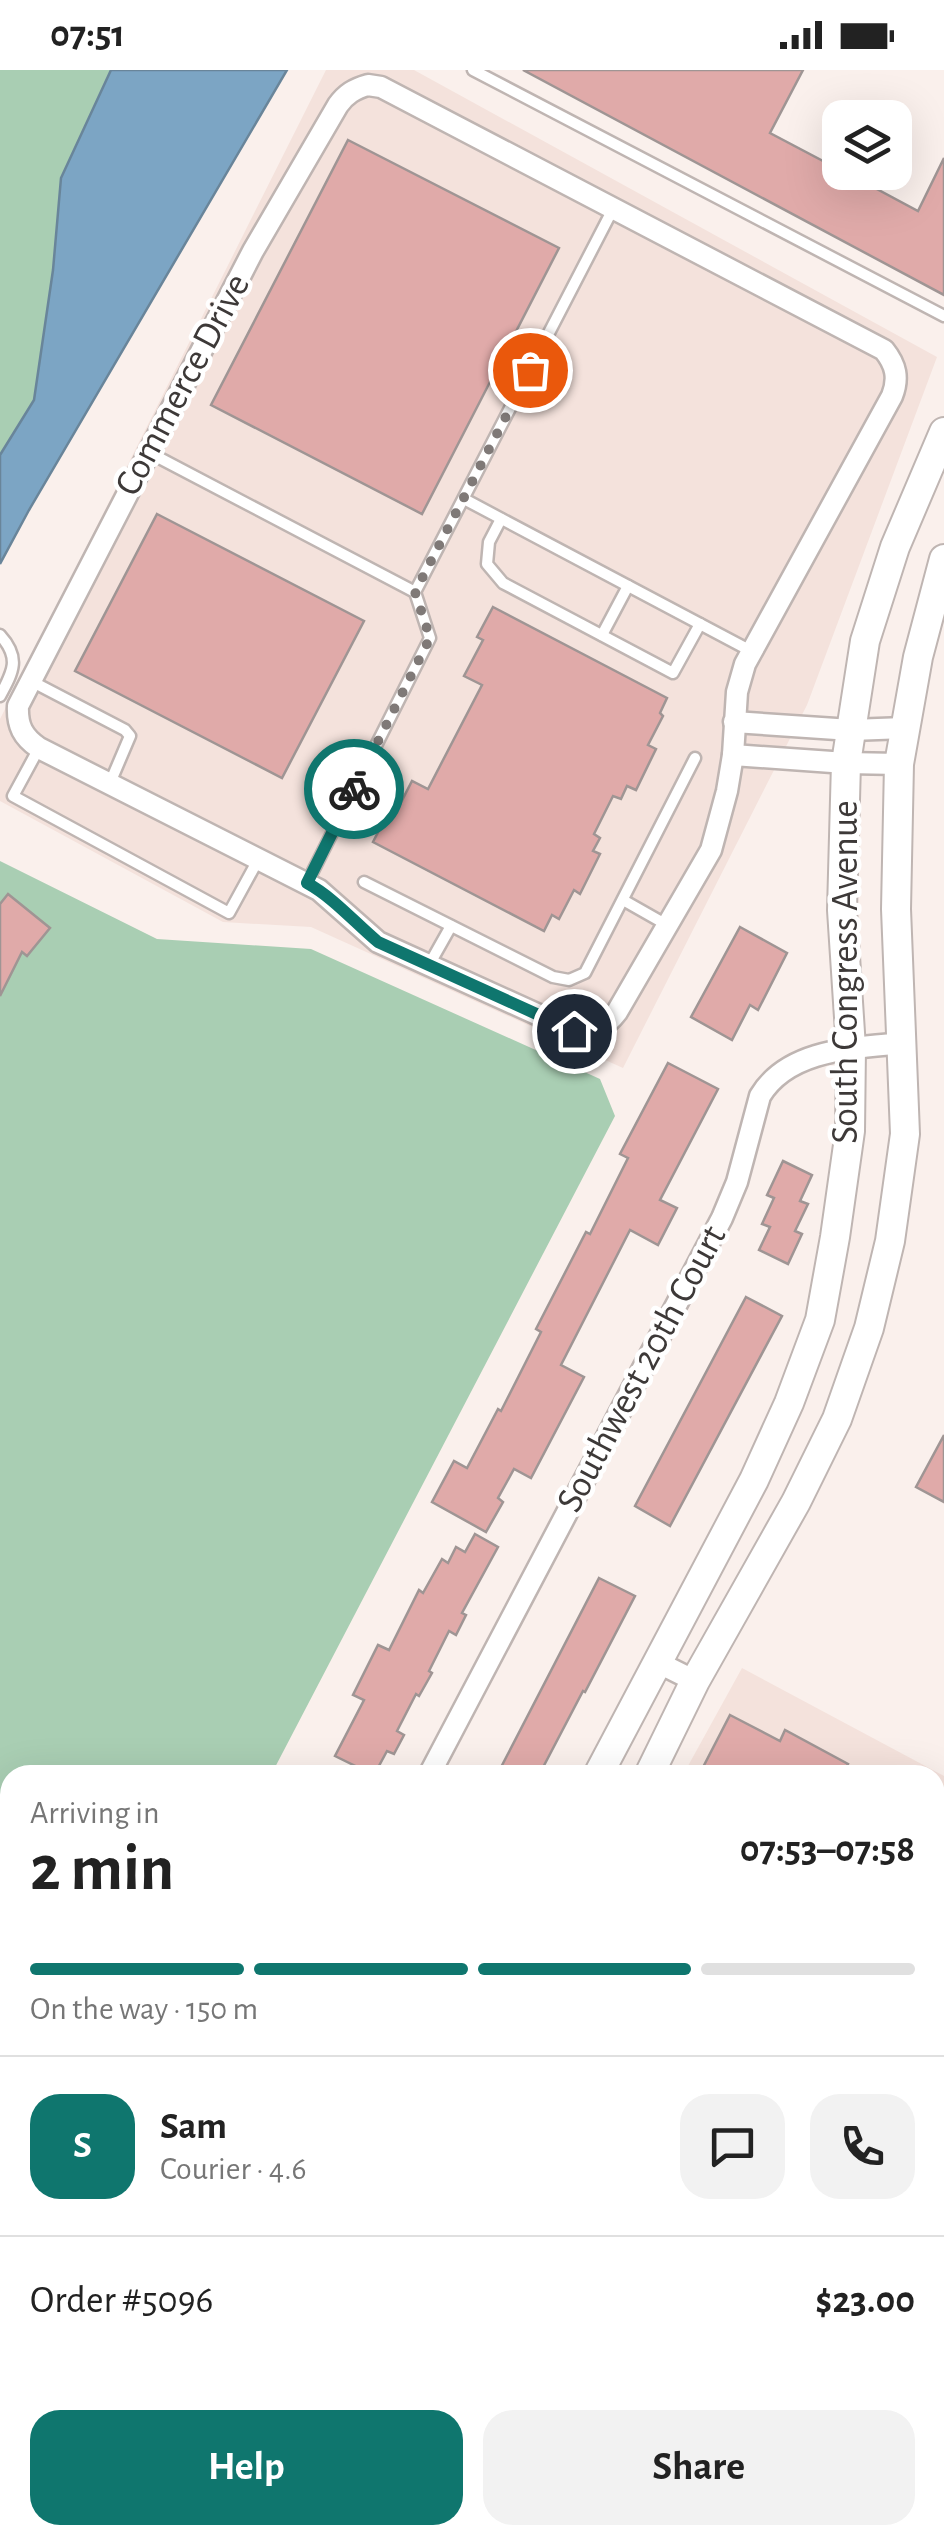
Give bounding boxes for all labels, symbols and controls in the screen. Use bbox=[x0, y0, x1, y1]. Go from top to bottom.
text: 07:51 bbox=[50, 16, 125, 54]
map controls bbox=[822, 100, 912, 190]
button: layers bbox=[822, 100, 912, 190]
street label: Commerce Drive bbox=[109, 268, 257, 502]
pin bbox=[488, 328, 573, 413]
icon: bag bbox=[503, 343, 558, 398]
courier bbox=[304, 739, 404, 839]
icon: bike bbox=[327, 762, 382, 817]
street label: South Congress Avenue bbox=[827, 800, 865, 1144]
pin bbox=[532, 989, 617, 1074]
icon: home bbox=[547, 1004, 602, 1059]
street label: Southwest 20th Court bbox=[551, 1220, 733, 1518]
text: Arriving in bbox=[30, 1797, 159, 1829]
text: 07:53–07:58 bbox=[740, 1831, 915, 1869]
text: 2 min bbox=[30, 1837, 174, 1902]
text: On the way · 150 m bbox=[30, 1993, 258, 2025]
button: chat bbox=[680, 2094, 785, 2199]
button: phone bbox=[810, 2094, 915, 2199]
text: Sam bbox=[160, 2108, 227, 2146]
text: S bbox=[73, 2127, 92, 2165]
text: Courier · 4.6 bbox=[160, 2153, 307, 2185]
text: Order #5096 bbox=[30, 2282, 213, 2320]
text: $23.00 bbox=[815, 2282, 915, 2320]
button: Help bbox=[30, 2410, 463, 2525]
button: Share bbox=[483, 2410, 915, 2525]

